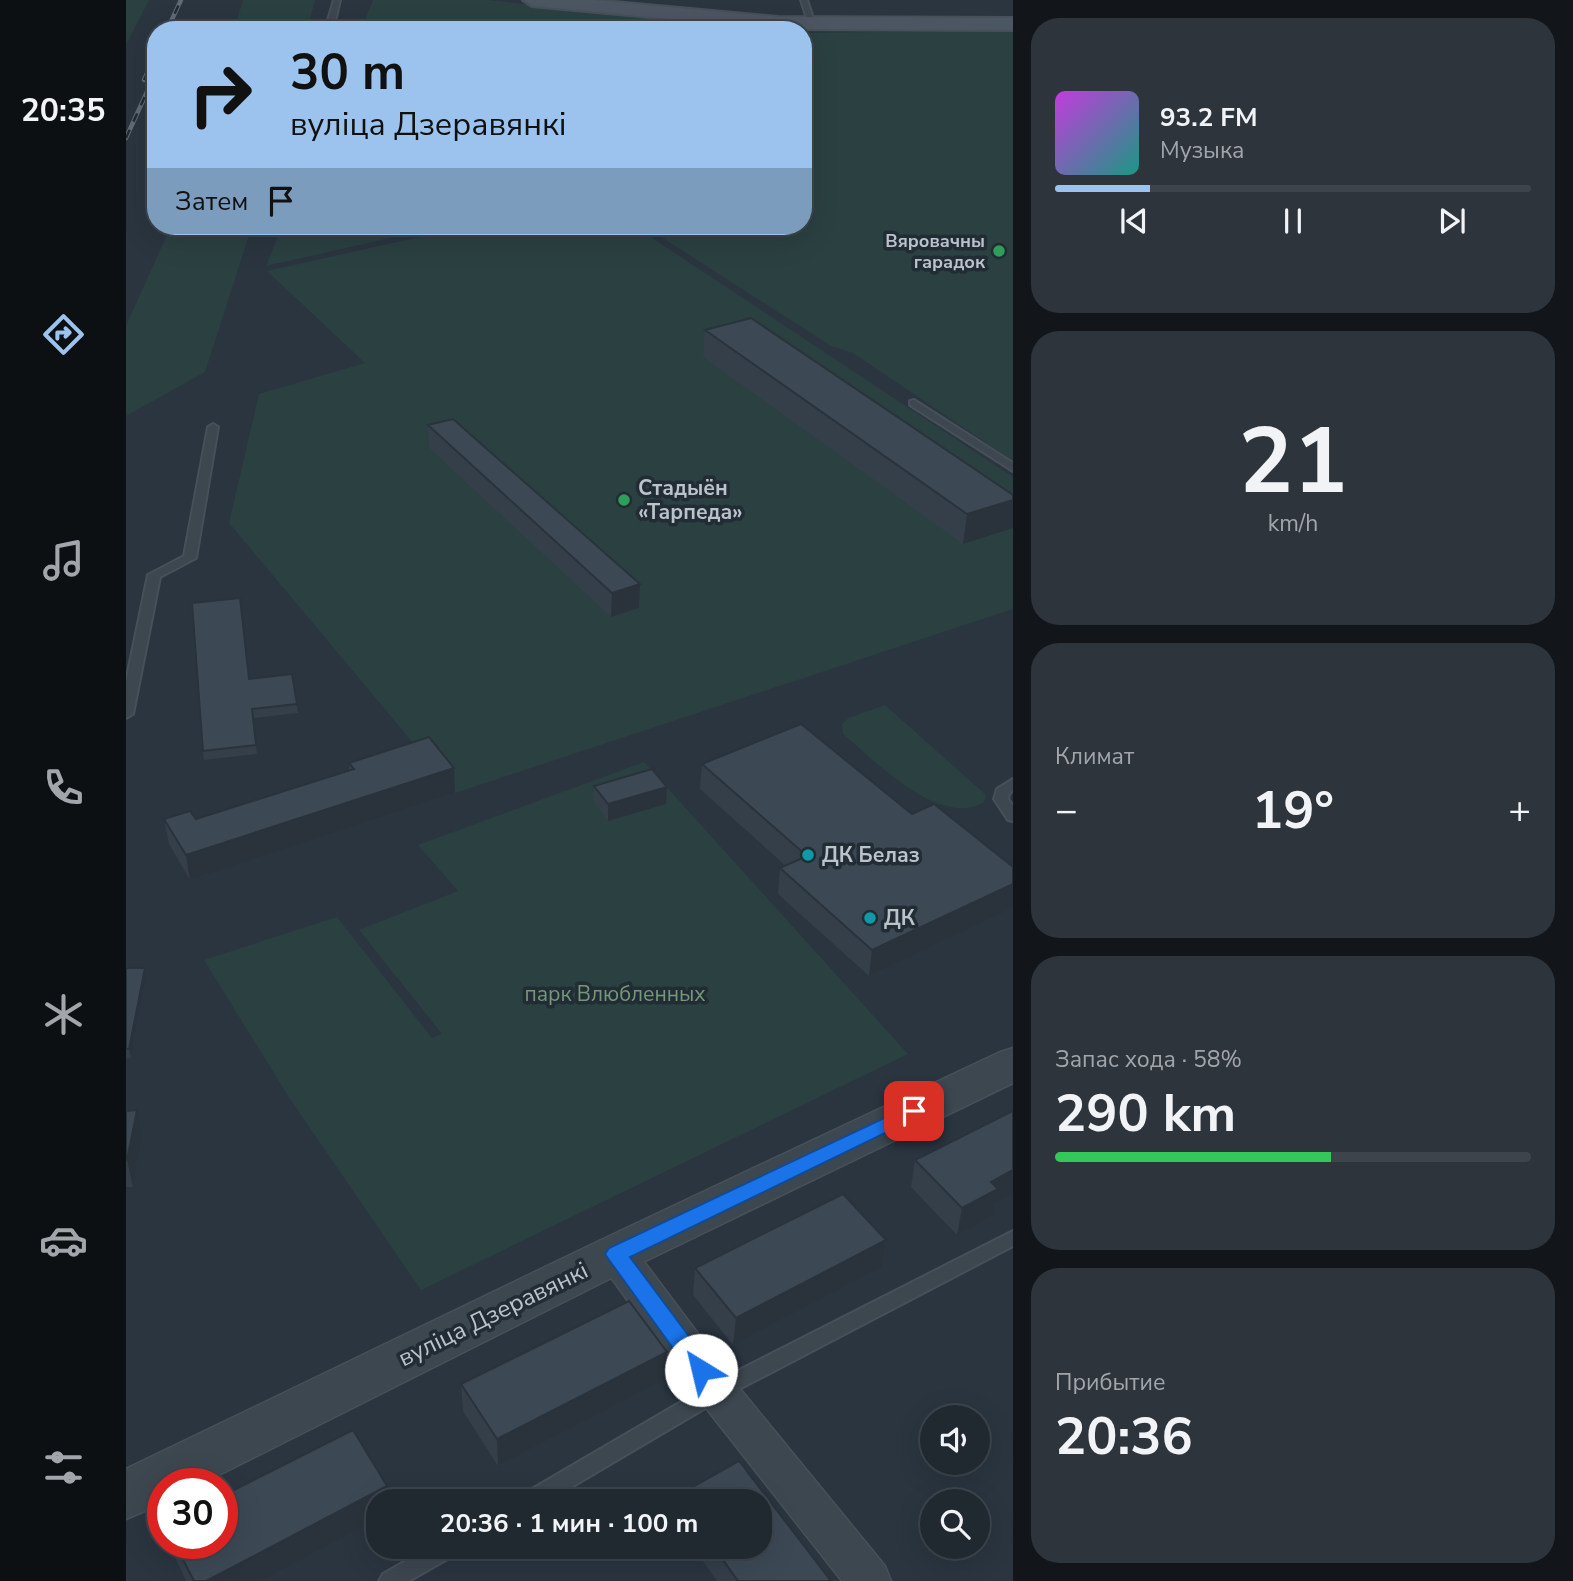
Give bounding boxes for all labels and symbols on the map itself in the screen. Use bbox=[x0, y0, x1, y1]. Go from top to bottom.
place label: Вяровачны гарадок bbox=[885, 229, 986, 274]
marker: Вяровачны гарадок bbox=[991, 243, 1007, 259]
place label: Стадыён «Тарпеда» bbox=[638, 474, 743, 526]
marker: Стадыён «Тарпеда» bbox=[616, 492, 632, 508]
place label: ДК Белаз bbox=[822, 841, 920, 869]
marker: ДК Белаз bbox=[800, 847, 816, 863]
place label: ДК bbox=[884, 904, 916, 932]
marker: ДК bbox=[862, 910, 878, 926]
park label: парк Влюбленных bbox=[524, 980, 706, 1008]
pin bbox=[884, 1081, 944, 1141]
street label: вуліца Дзеравянкі bbox=[393, 1254, 593, 1374]
position arrow bbox=[664, 1333, 738, 1407]
speed limit sign: 30 bbox=[147, 1468, 238, 1559]

